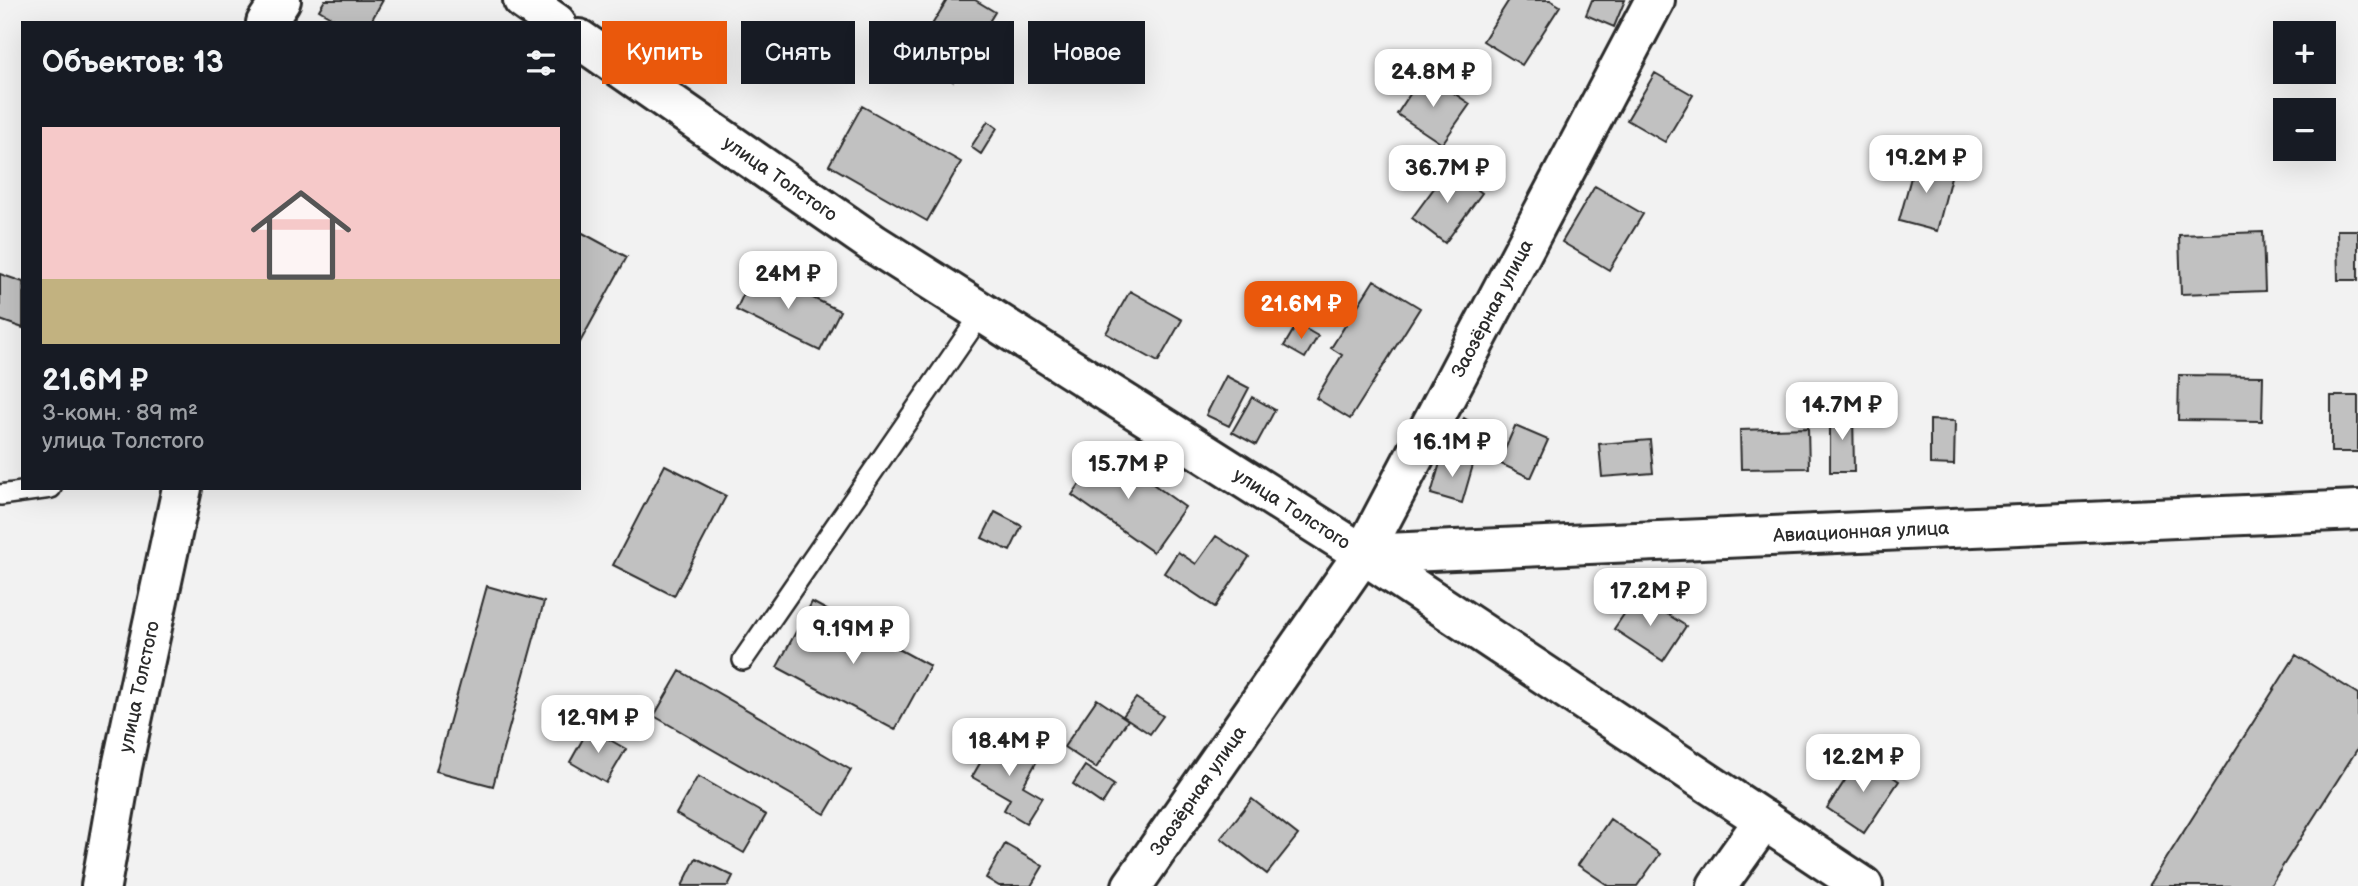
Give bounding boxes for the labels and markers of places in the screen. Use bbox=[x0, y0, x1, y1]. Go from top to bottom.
pin: 24.8M ₽ bbox=[1368, 50, 1498, 109]
pin: 19.2M ₽ bbox=[1861, 136, 1991, 195]
pin: 36.7M ₽ bbox=[1382, 146, 1512, 205]
pin: 24M ₽ bbox=[739, 252, 837, 311]
pin: 21.6M ₽ bbox=[1236, 282, 1366, 341]
pin: 14.7M ₽ bbox=[1777, 382, 1907, 442]
pin: 16.1M ₽ bbox=[1387, 420, 1517, 479]
pin: 15.7M ₽ bbox=[1063, 442, 1193, 501]
pin: 17.2M ₽ bbox=[1585, 568, 1715, 628]
pin: 9.19M ₽ bbox=[788, 606, 918, 666]
pin: 12.9M ₽ bbox=[533, 696, 663, 755]
pin: 18.4M ₽ bbox=[944, 718, 1074, 778]
pin: 12.2M ₽ bbox=[1798, 734, 1928, 794]

